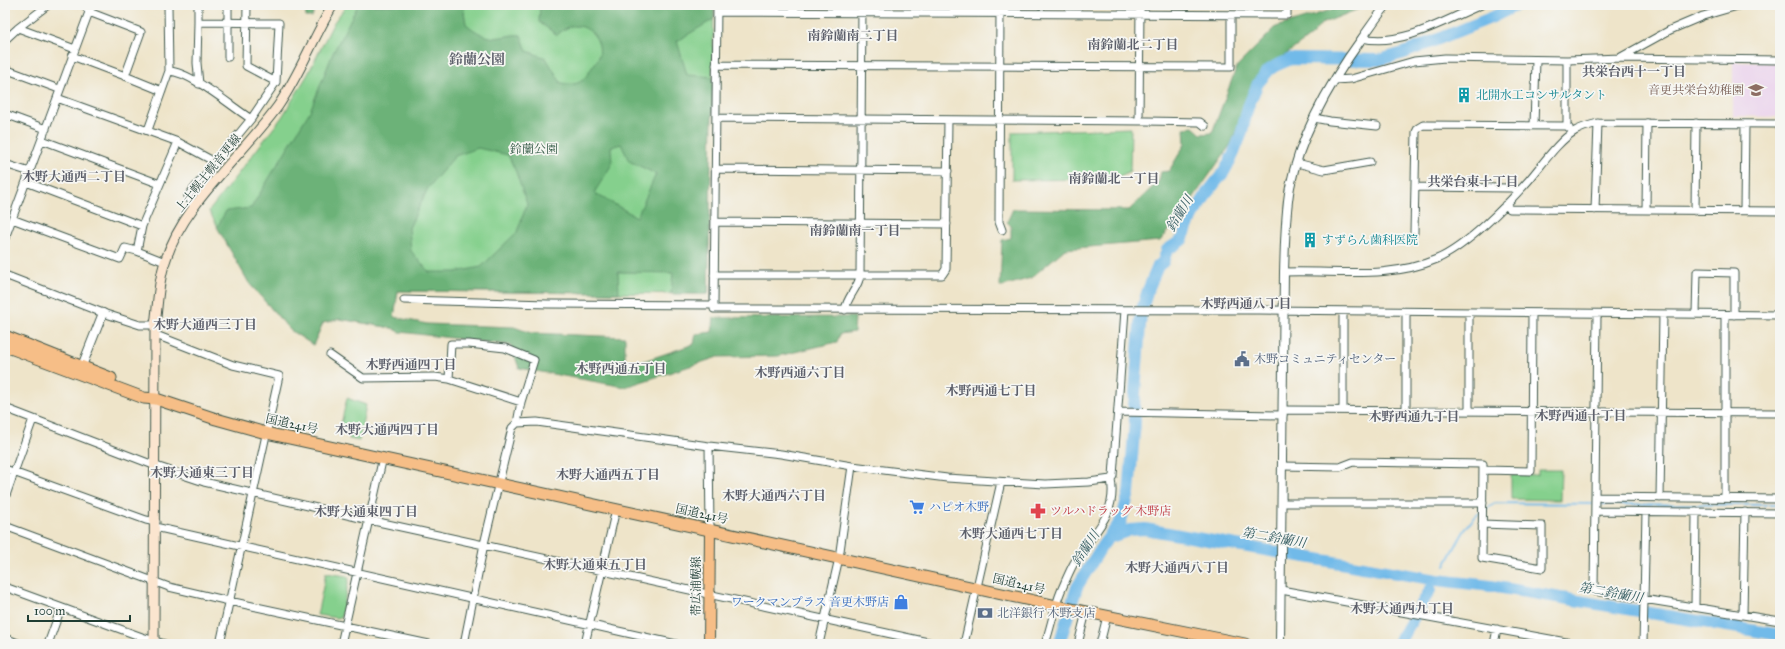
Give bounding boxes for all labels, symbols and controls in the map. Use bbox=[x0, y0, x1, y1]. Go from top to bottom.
district label: 南鈴蘭南二丁目 bbox=[807, 28, 899, 44]
district label: 南鈴蘭北二丁目 bbox=[1087, 37, 1179, 53]
district label: 鈴蘭公園 bbox=[449, 51, 505, 68]
district label: 共栄台西十一丁目 bbox=[1582, 64, 1686, 80]
school or university icon: 音更共栄台幼稚園 bbox=[1747, 81, 1765, 99]
place label: 音更共栄台幼稚園 bbox=[1648, 83, 1744, 97]
building icon: 北開水工コンサルタント bbox=[1455, 86, 1473, 104]
place label: 北開水工コンサルタント bbox=[1476, 88, 1607, 102]
street label: 上士幌士幌音更線 bbox=[172, 131, 244, 215]
park label: 鈴蘭公園 bbox=[509, 142, 558, 156]
district label: 木野大通西二丁目 bbox=[22, 169, 126, 185]
district label: 南鈴蘭北一丁目 bbox=[1068, 171, 1160, 187]
district label: 共栄台東十丁目 bbox=[1427, 174, 1519, 190]
water label: 鈴蘭川 bbox=[1163, 191, 1198, 234]
district label: 南鈴蘭南一丁目 bbox=[809, 223, 901, 239]
building icon: すずらん歯科医院 bbox=[1301, 231, 1319, 249]
place label: すずらん歯科医院 bbox=[1322, 233, 1418, 247]
district label: 木野西通八丁目 bbox=[1200, 296, 1292, 312]
district label: 木野大通西三丁目 bbox=[153, 317, 257, 333]
public building icon: 木野コミュニティセンター bbox=[1233, 350, 1251, 368]
place label: 木野コミュニティセンター bbox=[1254, 352, 1396, 366]
district label: 木野西通四丁目 bbox=[365, 357, 457, 373]
district label: 木野西通五丁目 bbox=[575, 361, 667, 377]
district label: 木野西通六丁目 bbox=[754, 365, 846, 381]
district label: 木野西通七丁目 bbox=[945, 383, 1037, 399]
district label: 木野西通十丁目 bbox=[1535, 408, 1627, 424]
district label: 木野西通九丁目 bbox=[1368, 409, 1460, 425]
street label: 国道241号 bbox=[264, 412, 320, 436]
district label: 木野大通西四丁目 bbox=[335, 422, 439, 438]
district label: 木野大通東三丁目 bbox=[150, 465, 254, 481]
district label: 木野大通西五丁目 bbox=[556, 467, 660, 483]
district label: 木野大通西六丁目 bbox=[722, 488, 826, 504]
supermarket icon: ハピオ木野 bbox=[908, 498, 926, 516]
place label: ハピオ木野 bbox=[929, 500, 989, 514]
street label: 国道241号 bbox=[674, 502, 730, 526]
pharmacy icon: ツルハドラッグ 木野店 bbox=[1029, 502, 1047, 520]
district label: 木野大通東四丁目 bbox=[314, 504, 418, 520]
place label: ツルハドラッグ 木野店 bbox=[1050, 504, 1171, 518]
water label: 第二鈴蘭川 bbox=[1240, 524, 1309, 552]
district label: 木野大通西七丁目 bbox=[959, 526, 1063, 542]
water label: 鈴蘭川 bbox=[1069, 526, 1104, 569]
street label: 帯広浦幌線 bbox=[689, 556, 703, 616]
district label: 木野大通東五丁目 bbox=[543, 557, 647, 573]
district label: 木野大通西八丁目 bbox=[1125, 560, 1229, 576]
street label: 国道241号 bbox=[991, 571, 1047, 597]
water label: 第二鈴蘭川 bbox=[1577, 579, 1646, 607]
shop icon: ワークマンプラス 音更木野店 bbox=[892, 593, 910, 611]
place label: ワークマンプラス 音更木野店 bbox=[731, 595, 889, 609]
scale bar bbox=[28, 597, 130, 623]
district label: 木野大通西九丁目 bbox=[1350, 601, 1454, 617]
text: 100 m bbox=[34, 604, 65, 618]
bank icon: 北洋銀行 木野支店 bbox=[976, 604, 994, 622]
place label: 北洋銀行 木野支店 bbox=[997, 606, 1096, 620]

